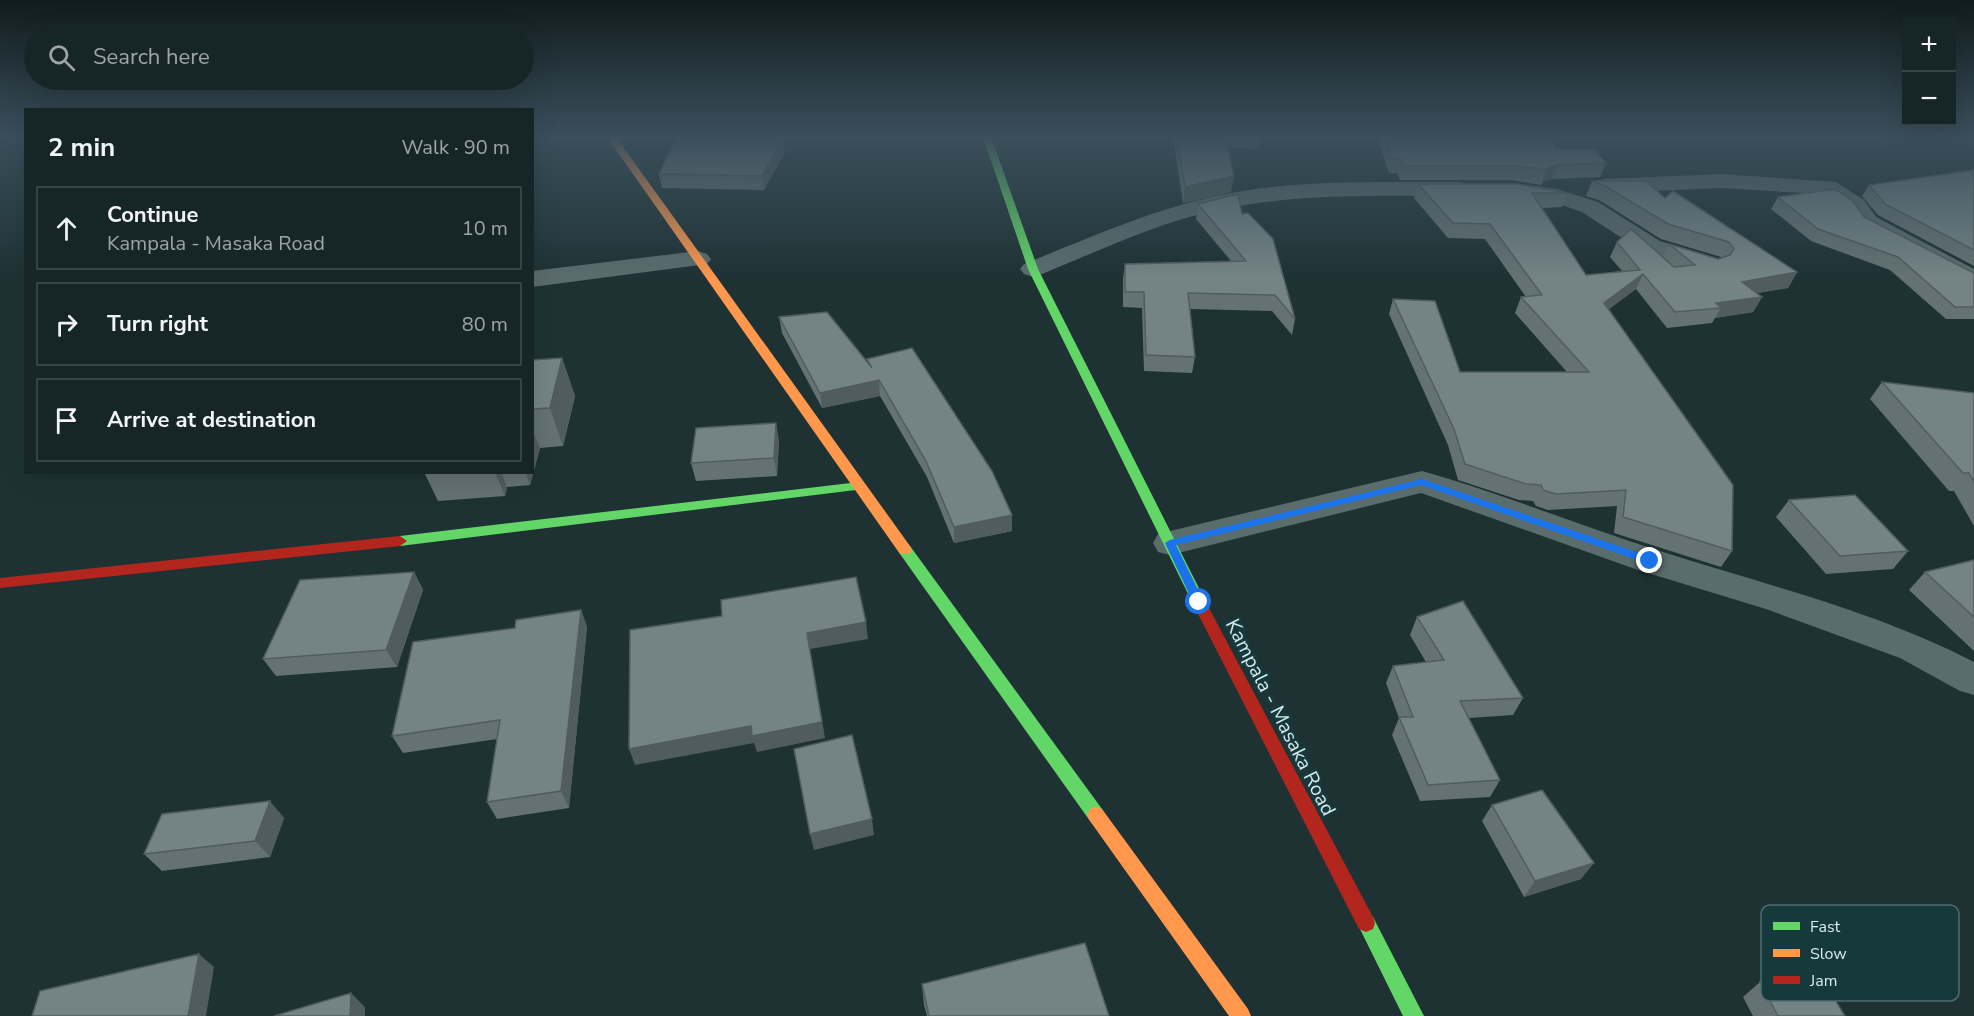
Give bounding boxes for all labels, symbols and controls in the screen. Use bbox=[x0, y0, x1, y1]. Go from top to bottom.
map controls bbox=[1902, 18, 1956, 126]
button: + bbox=[1902, 18, 1956, 72]
search box bbox=[24, 24, 534, 90]
icon: search bbox=[45, 41, 78, 74]
text: Search here bbox=[93, 42, 210, 72]
button: − bbox=[1902, 72, 1956, 126]
text: 2 min bbox=[48, 130, 115, 165]
text: Walk · 90 m bbox=[402, 134, 510, 161]
text: Continue bbox=[107, 200, 198, 230]
icon: ahead bbox=[50, 212, 83, 245]
text: 10 m bbox=[462, 215, 508, 242]
text: Kampala - Masaka Road bbox=[107, 230, 325, 257]
icon: right bbox=[50, 308, 83, 341]
text: Turn right bbox=[107, 309, 208, 339]
text: 80 m bbox=[462, 311, 508, 338]
icon: arrive bbox=[50, 404, 83, 437]
text: Arrive at destination bbox=[107, 405, 316, 435]
route end bbox=[1636, 547, 1662, 573]
route start bbox=[1185, 588, 1211, 614]
street label: Kampala - Masaka Road bbox=[1219, 614, 1342, 820]
legend bbox=[1761, 905, 1959, 1001]
text: Fast bbox=[1810, 916, 1841, 938]
text: Slow bbox=[1810, 943, 1847, 965]
text: Jam bbox=[1809, 970, 1837, 992]

